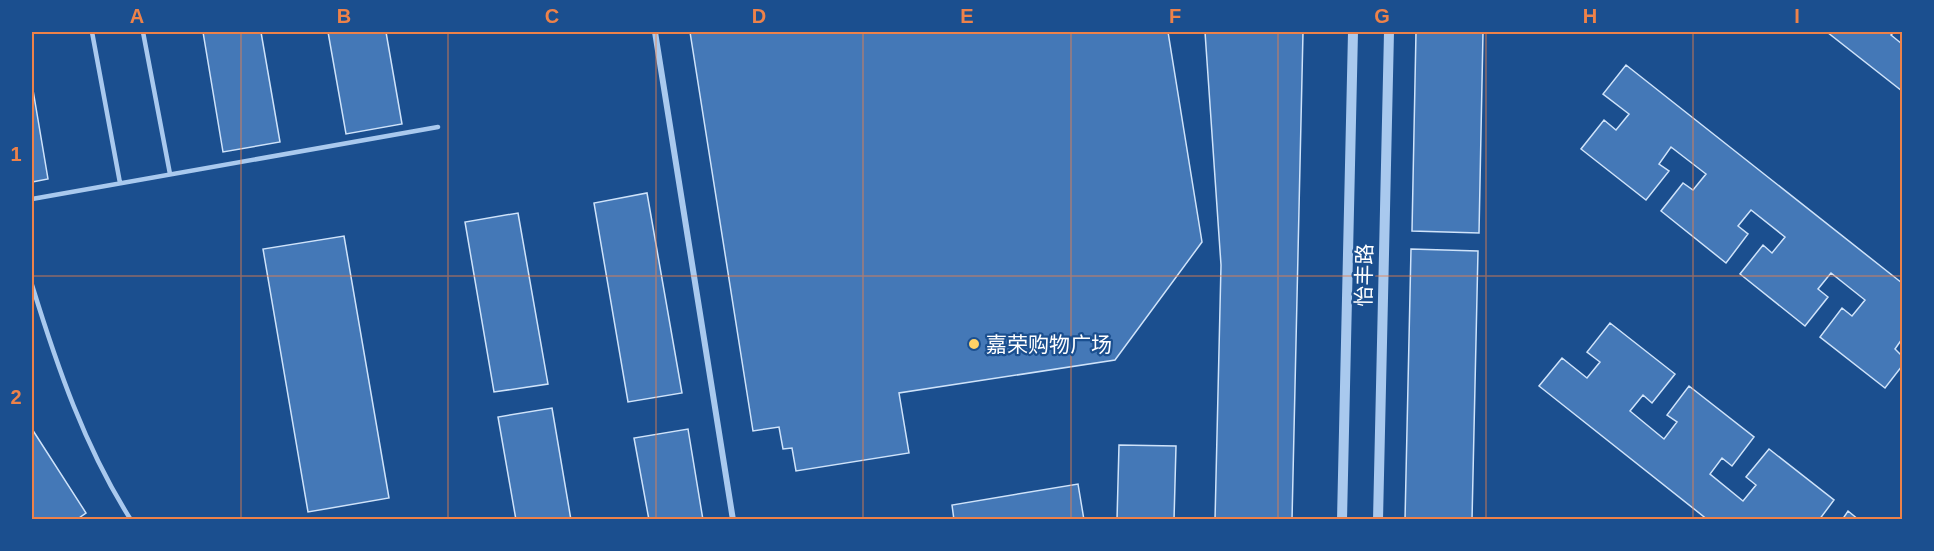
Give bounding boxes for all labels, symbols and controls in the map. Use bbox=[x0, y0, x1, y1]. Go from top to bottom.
text: A bbox=[130, 5, 144, 27]
text: B bbox=[337, 5, 351, 27]
text: C bbox=[545, 5, 559, 27]
text: D bbox=[752, 5, 766, 27]
text: E bbox=[960, 5, 974, 27]
text: F bbox=[1169, 5, 1181, 27]
text: G bbox=[1374, 5, 1390, 27]
text: H bbox=[1583, 5, 1597, 27]
text: I bbox=[1794, 5, 1800, 27]
text: 1 bbox=[10, 143, 22, 165]
street label: 怡丰路 bbox=[1352, 243, 1376, 307]
place label: 嘉荣购物广场 bbox=[986, 333, 1112, 356]
marker: 嘉荣购物广场 bbox=[967, 337, 981, 351]
text: 2 bbox=[10, 386, 22, 408]

